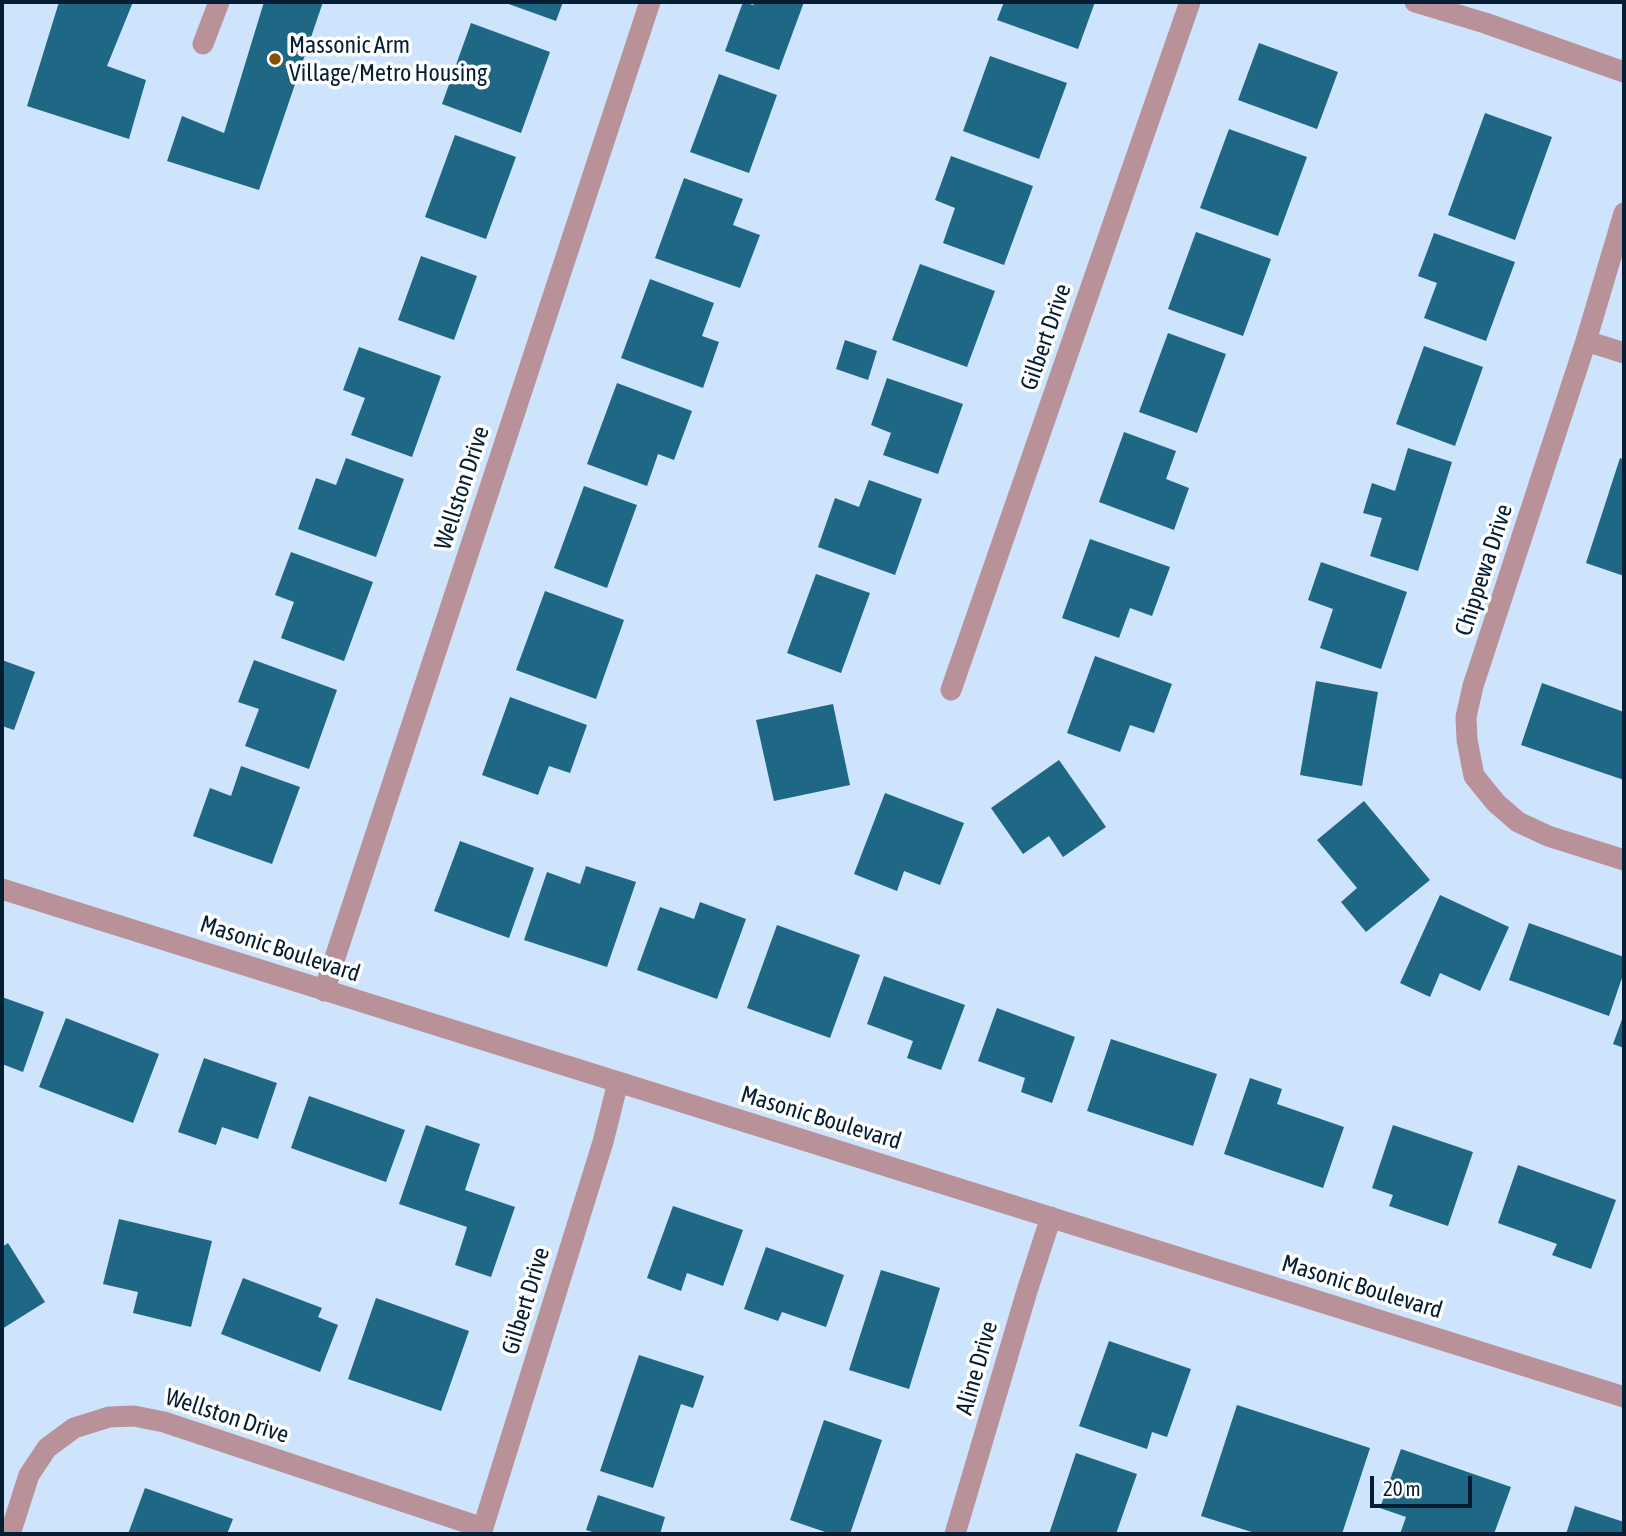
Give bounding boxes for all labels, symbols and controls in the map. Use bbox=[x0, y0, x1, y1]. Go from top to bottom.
place label: Massonic Arm Village/Metro Housing bbox=[289, 31, 487, 87]
marker: Massonic Arm Village/Metro Housing bbox=[267, 51, 283, 67]
street label: Gilbert Drive bbox=[1014, 280, 1078, 394]
street label: Wellston Drive bbox=[428, 423, 496, 553]
street label: Chippewa Drive bbox=[1449, 501, 1519, 639]
street label: Masonic Boulevard bbox=[196, 910, 364, 988]
street label: Masonic Boulevard bbox=[737, 1080, 905, 1156]
street label: Gilbert Drive bbox=[496, 1244, 556, 1358]
street label: Masonic Boulevard bbox=[1278, 1249, 1446, 1325]
street label: Aline Drive bbox=[950, 1318, 1004, 1418]
street label: Wellston Drive bbox=[162, 1382, 292, 1450]
scale bar bbox=[1374, 1462, 1476, 1506]
text: 20 m bbox=[1383, 1476, 1421, 1500]

